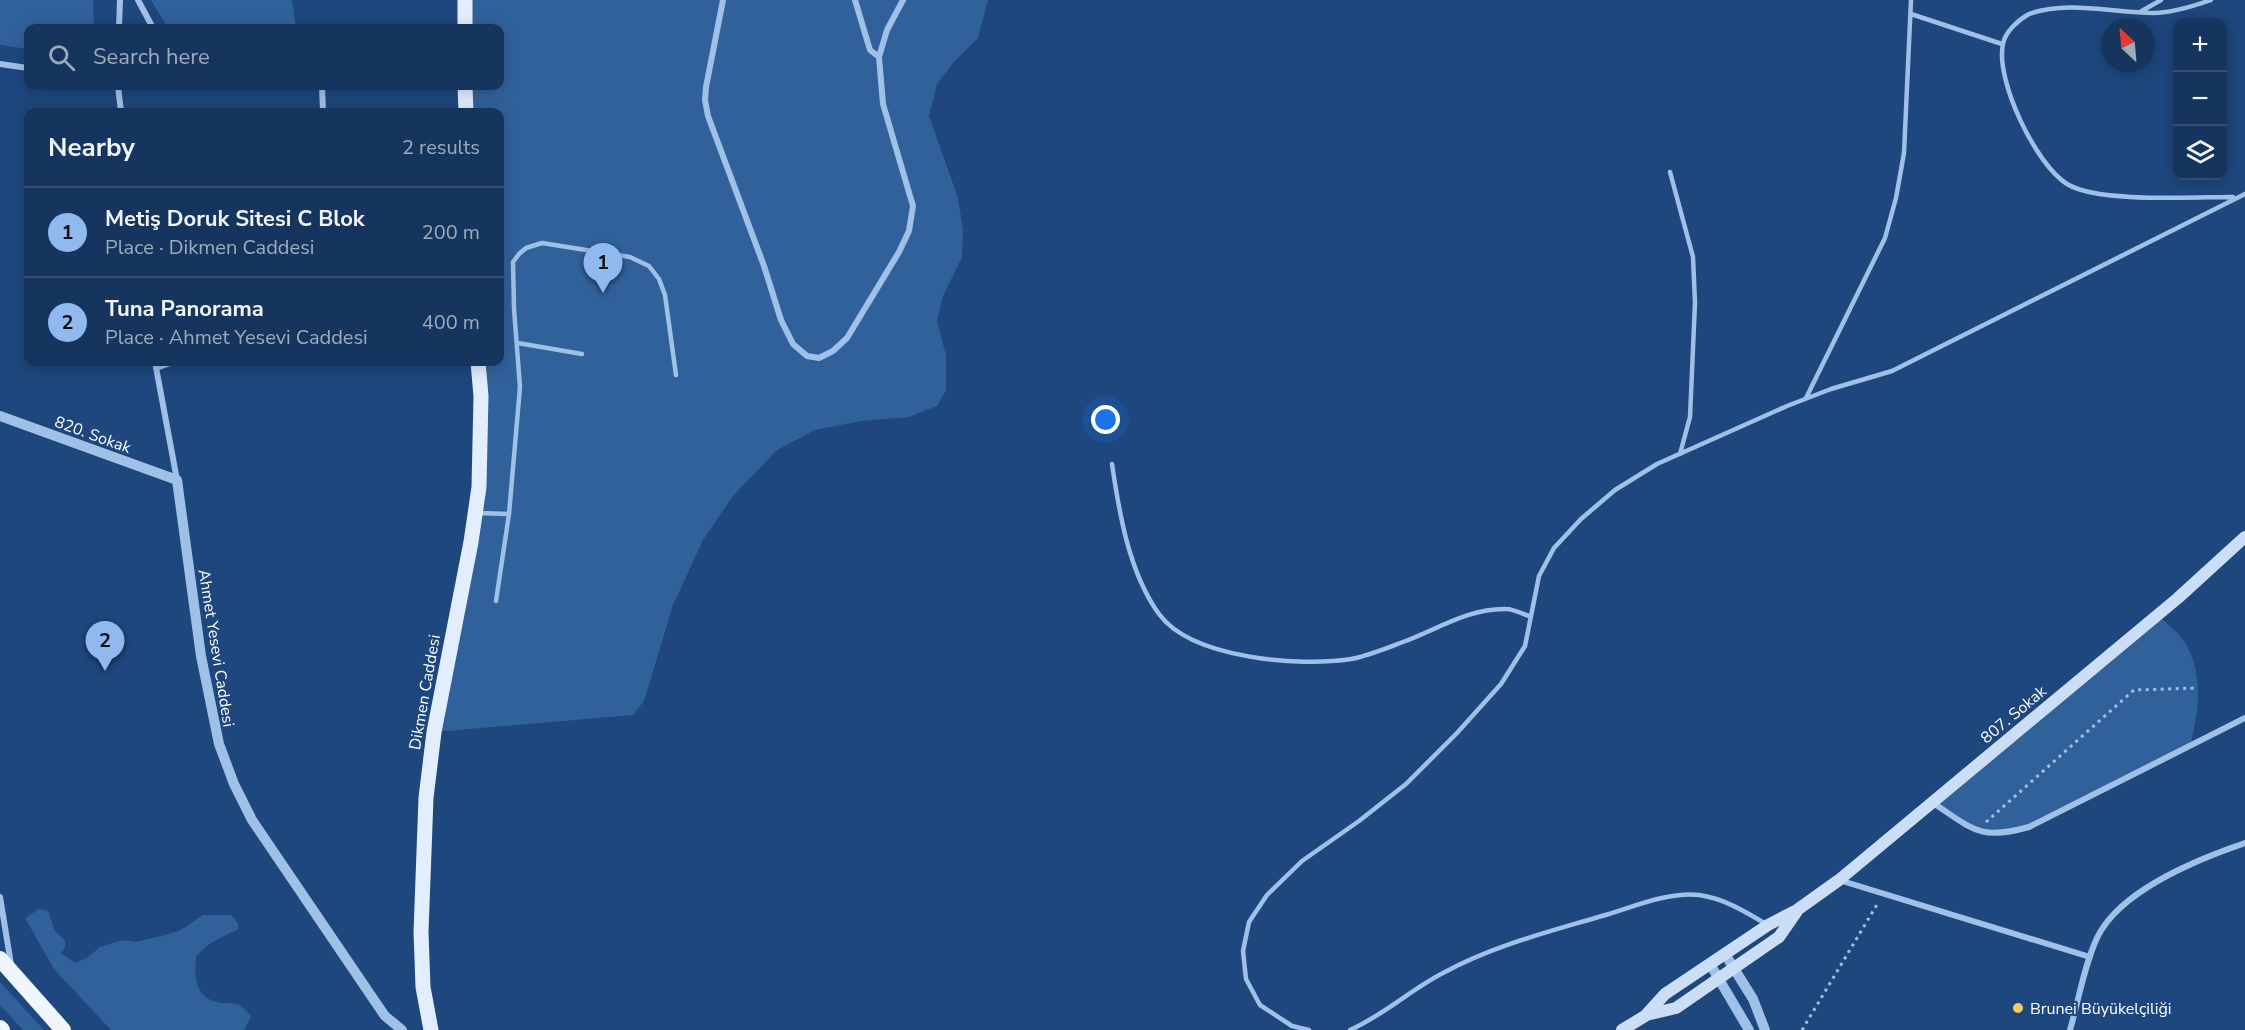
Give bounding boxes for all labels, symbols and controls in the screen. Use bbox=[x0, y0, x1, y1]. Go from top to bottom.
north arrow bbox=[2101, 18, 2155, 72]
map controls bbox=[2173, 18, 2227, 180]
button: + bbox=[2173, 18, 2227, 72]
search box bbox=[24, 24, 504, 90]
icon: search bbox=[45, 41, 78, 74]
text: Search here bbox=[93, 42, 210, 72]
button: − bbox=[2173, 72, 2227, 126]
button: layers bbox=[2173, 126, 2227, 180]
text: Nearby bbox=[48, 130, 135, 165]
text: 2 results bbox=[402, 134, 480, 161]
text: Metiş Doruk Sitesi C Blok bbox=[105, 204, 365, 234]
text: 1 bbox=[62, 219, 74, 246]
text: 200 m bbox=[422, 219, 480, 246]
text: Place · Dikmen Caddesi bbox=[105, 234, 314, 261]
pin: 1 bbox=[584, 244, 622, 293]
text: Tuna Panorama bbox=[105, 294, 264, 324]
text: 2 bbox=[62, 309, 74, 336]
text: 400 m bbox=[422, 309, 480, 336]
text: Place · Ahmet Yesevi Caddesi bbox=[105, 324, 368, 351]
your location bbox=[1091, 405, 1120, 434]
street label: 820. Sokak bbox=[51, 411, 135, 459]
street label: Ahmet Yesevi Caddesi bbox=[193, 568, 239, 728]
pin: 2 bbox=[86, 622, 124, 671]
street label: Dikmen Caddesi bbox=[404, 633, 446, 751]
street label: 807. Sokak bbox=[1976, 680, 2052, 749]
place label: Brunei Büyükelçiliği bbox=[2030, 998, 2172, 1020]
marker: Brunei Büyükelçiliği bbox=[2011, 1001, 2025, 1015]

